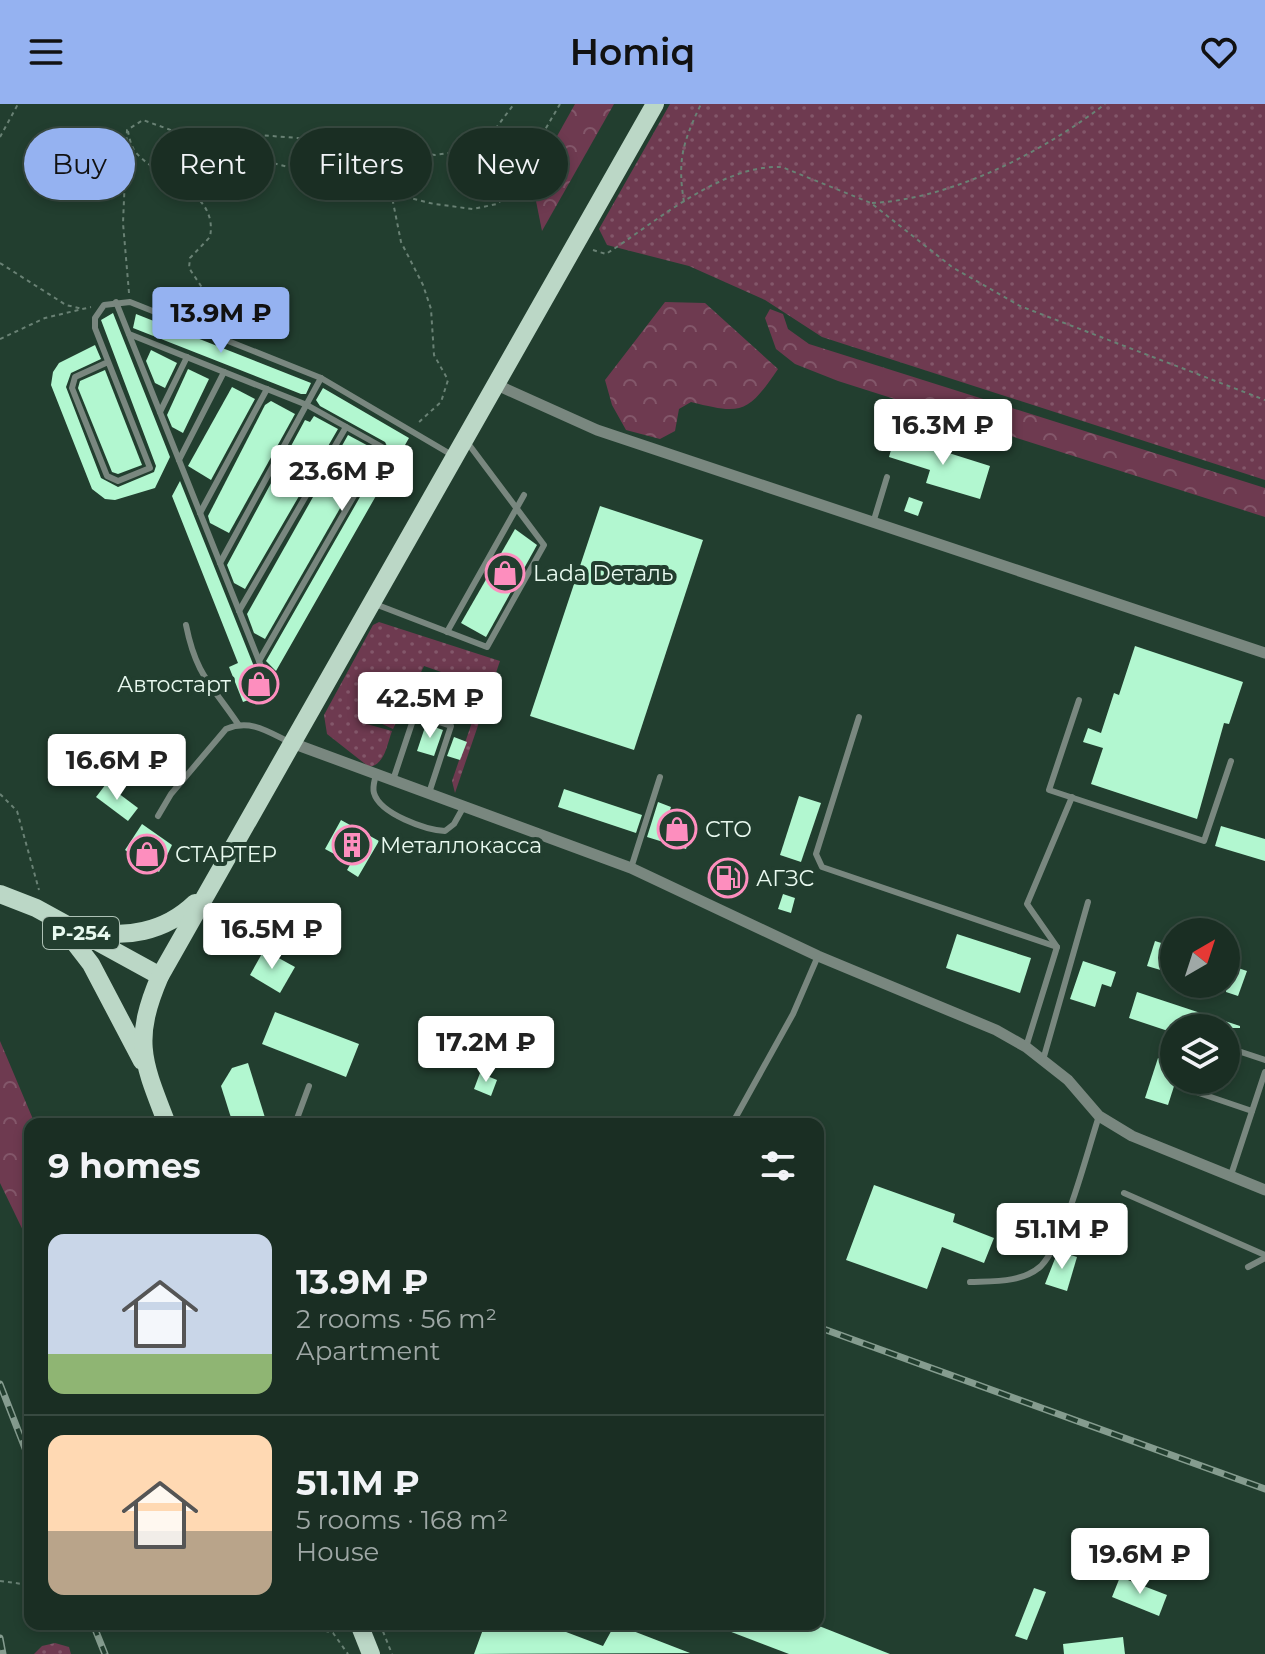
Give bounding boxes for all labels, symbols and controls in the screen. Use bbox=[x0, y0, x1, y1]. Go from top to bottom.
icon: menu bbox=[24, 30, 68, 74]
text: Homiq bbox=[570, 30, 695, 74]
icon: heart bbox=[1197, 30, 1241, 74]
chip: Buy bbox=[24, 128, 135, 200]
chip: Rent bbox=[151, 128, 274, 200]
chip: Filters bbox=[290, 128, 432, 200]
chip: New bbox=[448, 128, 568, 200]
pin: 13.9M ₽ bbox=[147, 287, 295, 355]
text: 13.9M ₽ bbox=[170, 297, 272, 329]
pin: 16.3M ₽ bbox=[869, 399, 1017, 467]
text: 16.3M ₽ bbox=[892, 409, 994, 441]
pin: 23.6M ₽ bbox=[268, 445, 416, 513]
text: 23.6M ₽ bbox=[289, 455, 395, 487]
shop icon: Lada Dеталь bbox=[484, 552, 526, 594]
place label: Lada Dеталь bbox=[533, 560, 673, 587]
shop icon: Автостарт bbox=[238, 663, 280, 705]
place label: Автостарт bbox=[117, 671, 232, 698]
pin: 42.5M ₽ bbox=[356, 672, 504, 740]
text: 42.5M ₽ bbox=[376, 682, 484, 714]
pin: 16.6M ₽ bbox=[43, 734, 191, 802]
text: 16.6M ₽ bbox=[66, 744, 168, 776]
shop icon: СТО bbox=[656, 808, 698, 850]
place label: СТО bbox=[705, 816, 752, 843]
building icon: Металлокасса bbox=[331, 824, 373, 866]
place label: Металлокасса bbox=[380, 832, 542, 859]
shop icon: СТАРТЕР bbox=[126, 833, 168, 875]
place label: СТАРТЕР bbox=[175, 841, 277, 868]
fuel station icon: АГЗС bbox=[707, 857, 749, 899]
place label: АГЗС bbox=[756, 865, 814, 892]
pin: 16.5M ₽ bbox=[198, 903, 346, 971]
text: 16.5M ₽ bbox=[221, 913, 323, 945]
road number: Р-254 bbox=[43, 917, 119, 949]
north arrow bbox=[1160, 918, 1240, 998]
map controls bbox=[1160, 918, 1240, 1094]
button: layers bbox=[1160, 1014, 1240, 1094]
pin: 17.2M ₽ bbox=[412, 1016, 560, 1084]
text: 17.2M ₽ bbox=[436, 1026, 536, 1058]
icon: filters bbox=[756, 1144, 800, 1188]
text: 9 homes bbox=[48, 1145, 201, 1187]
pin: 51.1M ₽ bbox=[988, 1203, 1136, 1271]
text: 51.1M ₽ bbox=[1015, 1213, 1109, 1245]
text: 13.9M ₽ bbox=[296, 1261, 429, 1303]
icon: home bbox=[112, 1266, 208, 1362]
text: 2 rooms · 56 m² bbox=[296, 1303, 497, 1335]
text: Apartment bbox=[296, 1335, 440, 1367]
text: 51.1M ₽ bbox=[296, 1462, 420, 1504]
icon: home bbox=[112, 1467, 208, 1563]
text: 5 rooms · 168 m² bbox=[296, 1504, 508, 1536]
pin: 19.6M ₽ bbox=[1066, 1528, 1214, 1596]
text: House bbox=[296, 1536, 379, 1568]
text: 19.6M ₽ bbox=[1089, 1538, 1191, 1570]

